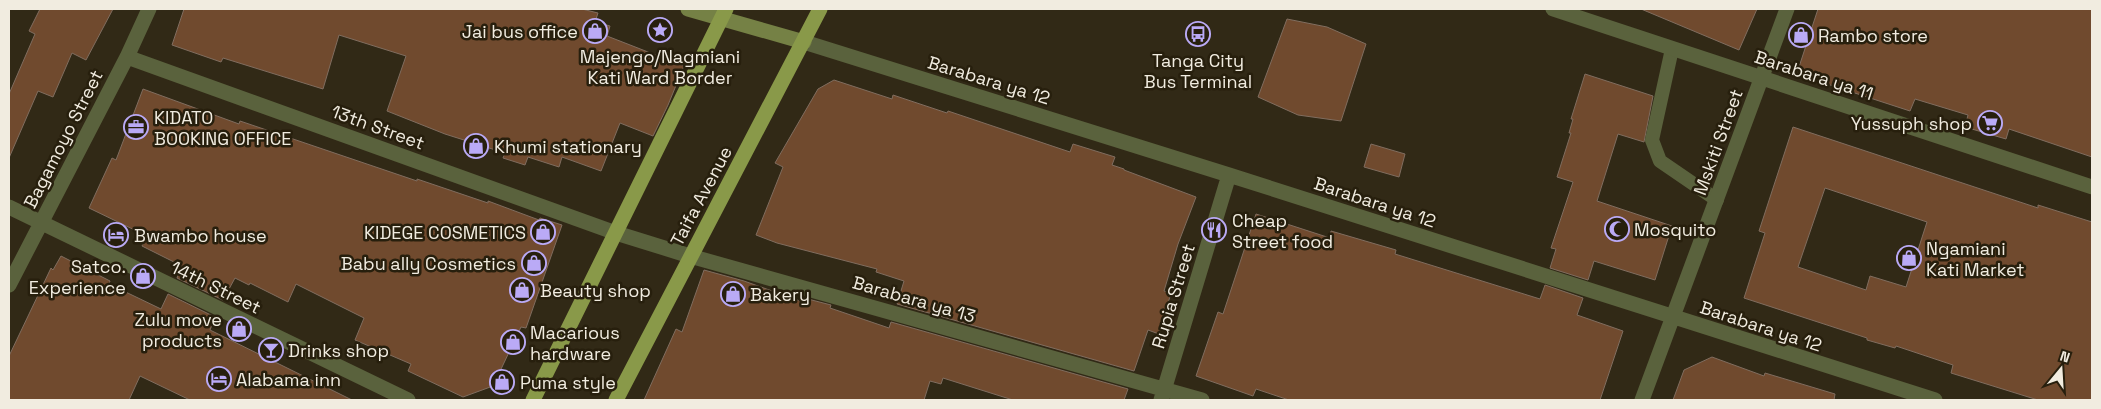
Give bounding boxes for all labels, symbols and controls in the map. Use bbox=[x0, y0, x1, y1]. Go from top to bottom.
place icon: Majengo/Nagmiani Kati Ward Border bbox=[647, 17, 673, 43]
shop icon: Jai bus office bbox=[582, 18, 608, 44]
place label: Jai bus office bbox=[462, 20, 578, 43]
bus stop icon: Tanga City Bus Terminal bbox=[1185, 21, 1211, 47]
shop icon: Rambo store bbox=[1788, 22, 1814, 48]
place label: Rambo store bbox=[1818, 24, 1928, 47]
place label: Majengo/Nagmiani Kati Ward Border bbox=[580, 45, 740, 89]
street label: Barabara ya 11 bbox=[1752, 45, 1876, 105]
place label: Tanga City Bus Terminal bbox=[1144, 49, 1252, 93]
street label: Barabara ya 12 bbox=[925, 50, 1053, 110]
street label: Bagamoyo Street bbox=[18, 66, 108, 212]
street label: Mskiti Street bbox=[1688, 86, 1748, 198]
street label: 13th Street bbox=[328, 100, 428, 154]
place label: KIDATO BOOKING OFFICE bbox=[154, 106, 291, 150]
supermarket icon: Yussuph shop bbox=[1977, 110, 2003, 136]
place label: Yussuph shop bbox=[1851, 112, 1972, 135]
office icon: KIDATO BOOKING OFFICE bbox=[123, 114, 149, 140]
shop icon: Khumi stationary bbox=[463, 133, 489, 159]
place label: Khumi stationary bbox=[494, 135, 642, 158]
street label: Taifa Avenue bbox=[665, 142, 737, 250]
street label: Barabara ya 12 bbox=[1311, 171, 1439, 233]
place label: Cheap Street food bbox=[1232, 209, 1333, 253]
mosque icon: Mosquito bbox=[1604, 216, 1630, 242]
restaurant icon: Cheap Street food bbox=[1201, 217, 1227, 243]
place label: Mosquito bbox=[1634, 218, 1716, 241]
shop icon: KIDEGE COSMETICS bbox=[530, 219, 556, 245]
place label: KIDEGE COSMETICS bbox=[364, 221, 526, 244]
hotel icon: Bwambo house bbox=[103, 222, 129, 248]
place label: Bwambo house bbox=[134, 224, 267, 247]
place label: Ngamiani Kati Market bbox=[1926, 237, 2025, 281]
street label: Rupia Street bbox=[1146, 241, 1200, 351]
shop icon: Ngamiani Kati Market bbox=[1896, 245, 1922, 271]
shop icon: Babu ally Cosmetics bbox=[521, 250, 547, 276]
place label: Babu ally Cosmetics bbox=[341, 252, 516, 275]
place label: Satco. Experience bbox=[29, 255, 126, 299]
street label: 14th Street bbox=[167, 255, 265, 319]
shop icon: Satco. Experience bbox=[130, 263, 156, 289]
street label: Barabara ya 13 bbox=[850, 270, 978, 328]
shop icon: Beauty shop bbox=[509, 277, 535, 303]
place label: Beauty shop bbox=[540, 279, 651, 302]
shop icon: Bakery bbox=[720, 281, 746, 307]
place label: Bakery bbox=[750, 283, 810, 306]
street label: Barabara ya 12 bbox=[1697, 295, 1825, 357]
place label: Zulu move products bbox=[134, 308, 222, 352]
shop icon: Zulu move products bbox=[226, 316, 252, 342]
place label: Macarious hardware bbox=[530, 321, 620, 365]
shop icon: Macarious hardware bbox=[500, 329, 526, 355]
bar icon: Drinks shop bbox=[258, 337, 284, 363]
place label: Drinks shop bbox=[288, 339, 389, 362]
north arrow bbox=[2036, 344, 2086, 394]
text: N bbox=[2058, 347, 2072, 367]
hotel icon: Alabama inn bbox=[206, 366, 232, 392]
place label: Alabama inn bbox=[236, 368, 341, 391]
shop icon: Puma style bbox=[489, 369, 515, 395]
place label: Puma style bbox=[520, 371, 616, 394]

